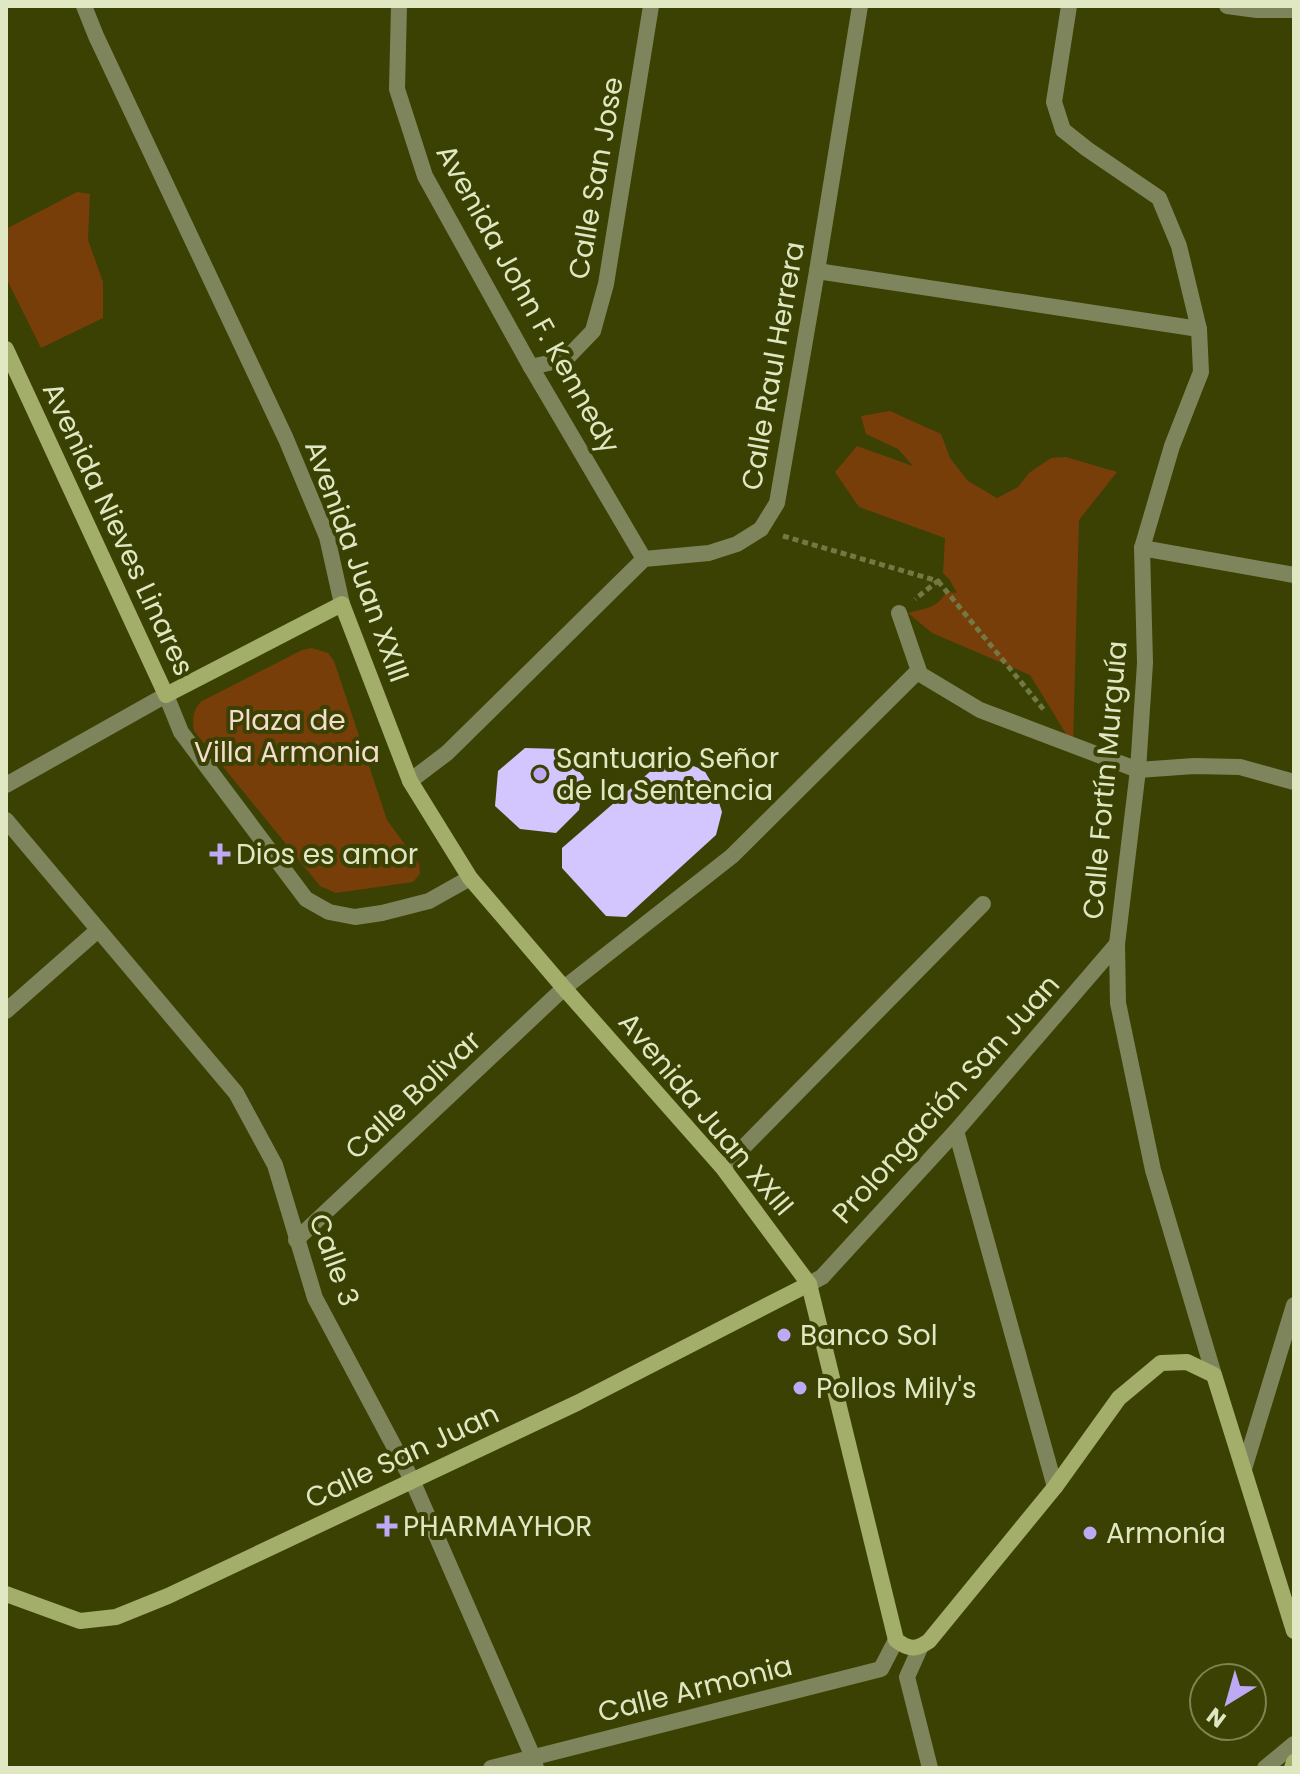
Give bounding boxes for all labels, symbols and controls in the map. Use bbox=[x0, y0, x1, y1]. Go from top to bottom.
street label: Calle San Jose bbox=[559, 74, 633, 282]
street label: Avenida John F. Kennedy bbox=[427, 138, 629, 461]
street label: Calle Raul Herrera bbox=[732, 239, 814, 493]
street label: Avenida Nieves Linares bbox=[33, 376, 203, 682]
street label: Avenida Juan XXIII bbox=[295, 435, 419, 687]
street label: Calle Fortín Murguía bbox=[1073, 639, 1137, 921]
park label: Plaza de Villa Armonia bbox=[194, 701, 380, 772]
place label: Santuario Señor de la Sentencia bbox=[556, 739, 779, 810]
marker: Santuario Señor de la Sentencia bbox=[531, 765, 549, 783]
place label: Dios es amor bbox=[236, 835, 418, 874]
marker: Dios es amor bbox=[211, 845, 229, 863]
street label: Prolongación San Juan bbox=[824, 966, 1068, 1232]
street label: Avenida Juan XXIII bbox=[609, 1004, 803, 1224]
street label: Calle Bolivar bbox=[336, 1022, 490, 1168]
street label: Calle 3 bbox=[299, 1208, 369, 1312]
place label: Banco Sol bbox=[800, 1316, 938, 1355]
marker: Banco Sol bbox=[775, 1326, 793, 1344]
place label: Pollos Mily's bbox=[816, 1369, 977, 1408]
marker: Pollos Mily's bbox=[791, 1379, 809, 1397]
street label: Calle San Juan bbox=[299, 1394, 505, 1518]
place label: PHARMAYHOR bbox=[403, 1507, 592, 1546]
place label: Armonía bbox=[1106, 1514, 1226, 1553]
marker: PHARMAYHOR bbox=[378, 1517, 396, 1535]
marker: Armonía bbox=[1081, 1524, 1099, 1542]
street label: Calle Armonia bbox=[594, 1646, 796, 1732]
north arrow bbox=[1188, 1662, 1268, 1742]
text: N bbox=[1200, 1700, 1232, 1735]

